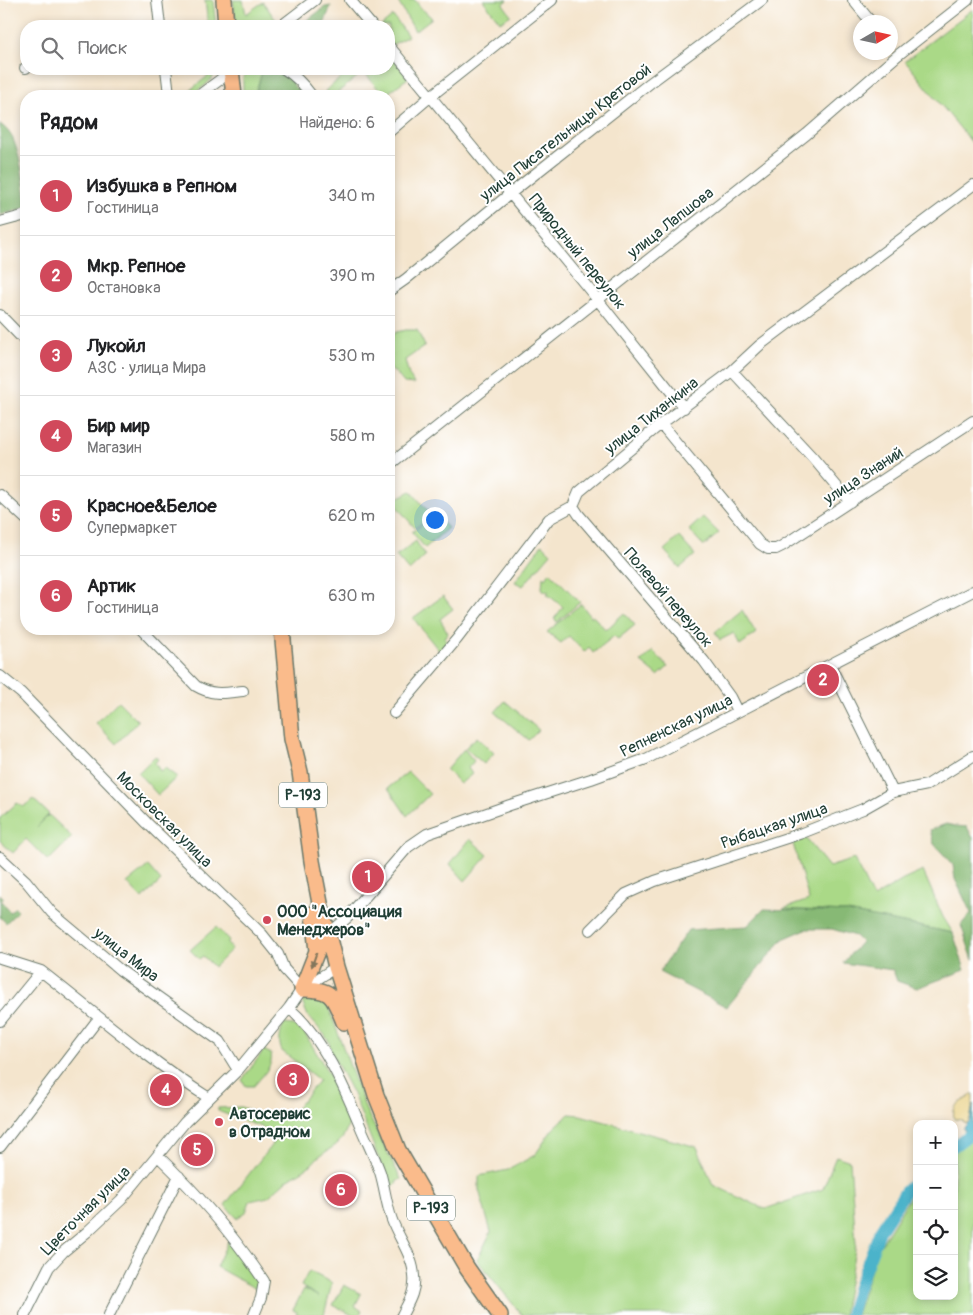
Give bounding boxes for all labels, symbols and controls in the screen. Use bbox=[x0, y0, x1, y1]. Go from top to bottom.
north arrow bbox=[853, 15, 898, 60]
search box bbox=[20, 20, 395, 75]
icon: search bbox=[38, 34, 66, 62]
text: Поиск bbox=[78, 36, 128, 60]
street label: улица Писательницы Кретовой bbox=[475, 60, 655, 206]
text: Рядом bbox=[40, 109, 98, 136]
text: Найдено: 6 bbox=[299, 113, 375, 133]
text: Избушка в Репном bbox=[87, 174, 237, 198]
street label: улица Лапшова bbox=[623, 183, 718, 263]
text: 1 bbox=[53, 186, 59, 206]
text: 340 m bbox=[328, 186, 375, 206]
street label: Природный переулок bbox=[524, 190, 630, 313]
text: Гостиница bbox=[87, 198, 159, 218]
text: Мкр. Репное bbox=[87, 254, 185, 278]
text: 2 bbox=[52, 266, 60, 286]
text: 390 m bbox=[329, 266, 375, 286]
text: Остановка bbox=[87, 278, 161, 298]
text: Лукойл bbox=[87, 334, 146, 358]
text: 3 bbox=[52, 346, 60, 366]
text: 530 m bbox=[329, 346, 375, 366]
text: АЗС · улица Мира bbox=[87, 358, 206, 378]
street label: улица Тиханкина bbox=[600, 373, 703, 459]
text: Бир мир bbox=[87, 414, 150, 438]
text: 4 bbox=[51, 426, 61, 446]
text: 580 m bbox=[330, 426, 375, 446]
text: Магазин bbox=[87, 438, 142, 458]
street label: улица Знаний bbox=[819, 443, 907, 510]
text: Красное&Белое bbox=[87, 494, 217, 518]
text: 5 bbox=[52, 506, 60, 526]
text: 620 m bbox=[328, 506, 375, 526]
your location bbox=[422, 507, 448, 533]
text: Супермаркет bbox=[87, 518, 177, 538]
street label: Полевой переулок bbox=[619, 544, 717, 652]
text: Артик bbox=[87, 574, 136, 598]
text: 6 bbox=[51, 586, 61, 606]
text: 630 m bbox=[328, 586, 375, 606]
text: Гостиница bbox=[87, 598, 159, 618]
pin: 2 bbox=[807, 661, 839, 699]
street label: Репненская улица bbox=[617, 690, 736, 762]
street label: Московская улица bbox=[112, 768, 216, 872]
road number: Р-193 bbox=[279, 782, 327, 808]
street label: Рыбацкая улица bbox=[718, 798, 830, 854]
pin: 1 bbox=[352, 858, 384, 896]
place label: ООО "Ассоциация Менеджеров" bbox=[277, 902, 402, 940]
marker: ООО "Ассоциация Менеджеров" bbox=[261, 914, 273, 926]
street label: улица Мира bbox=[89, 923, 163, 986]
one-way arrow bbox=[310, 953, 318, 968]
pin: 3 bbox=[277, 1061, 309, 1099]
pin: 4 bbox=[150, 1071, 182, 1109]
place label: Автосервис в Отрадном bbox=[229, 1104, 311, 1142]
marker: Автосервис в Отрадном bbox=[213, 1116, 225, 1128]
map controls bbox=[913, 1120, 958, 1300]
button: + bbox=[913, 1120, 958, 1165]
pin: 5 bbox=[181, 1131, 213, 1169]
street label: Цветочная улица bbox=[37, 1162, 135, 1260]
button: − bbox=[913, 1165, 958, 1210]
pin: 6 bbox=[325, 1171, 357, 1209]
road number: Р-193 bbox=[407, 1196, 455, 1220]
button: locate bbox=[913, 1210, 958, 1255]
button: layers bbox=[913, 1255, 958, 1300]

